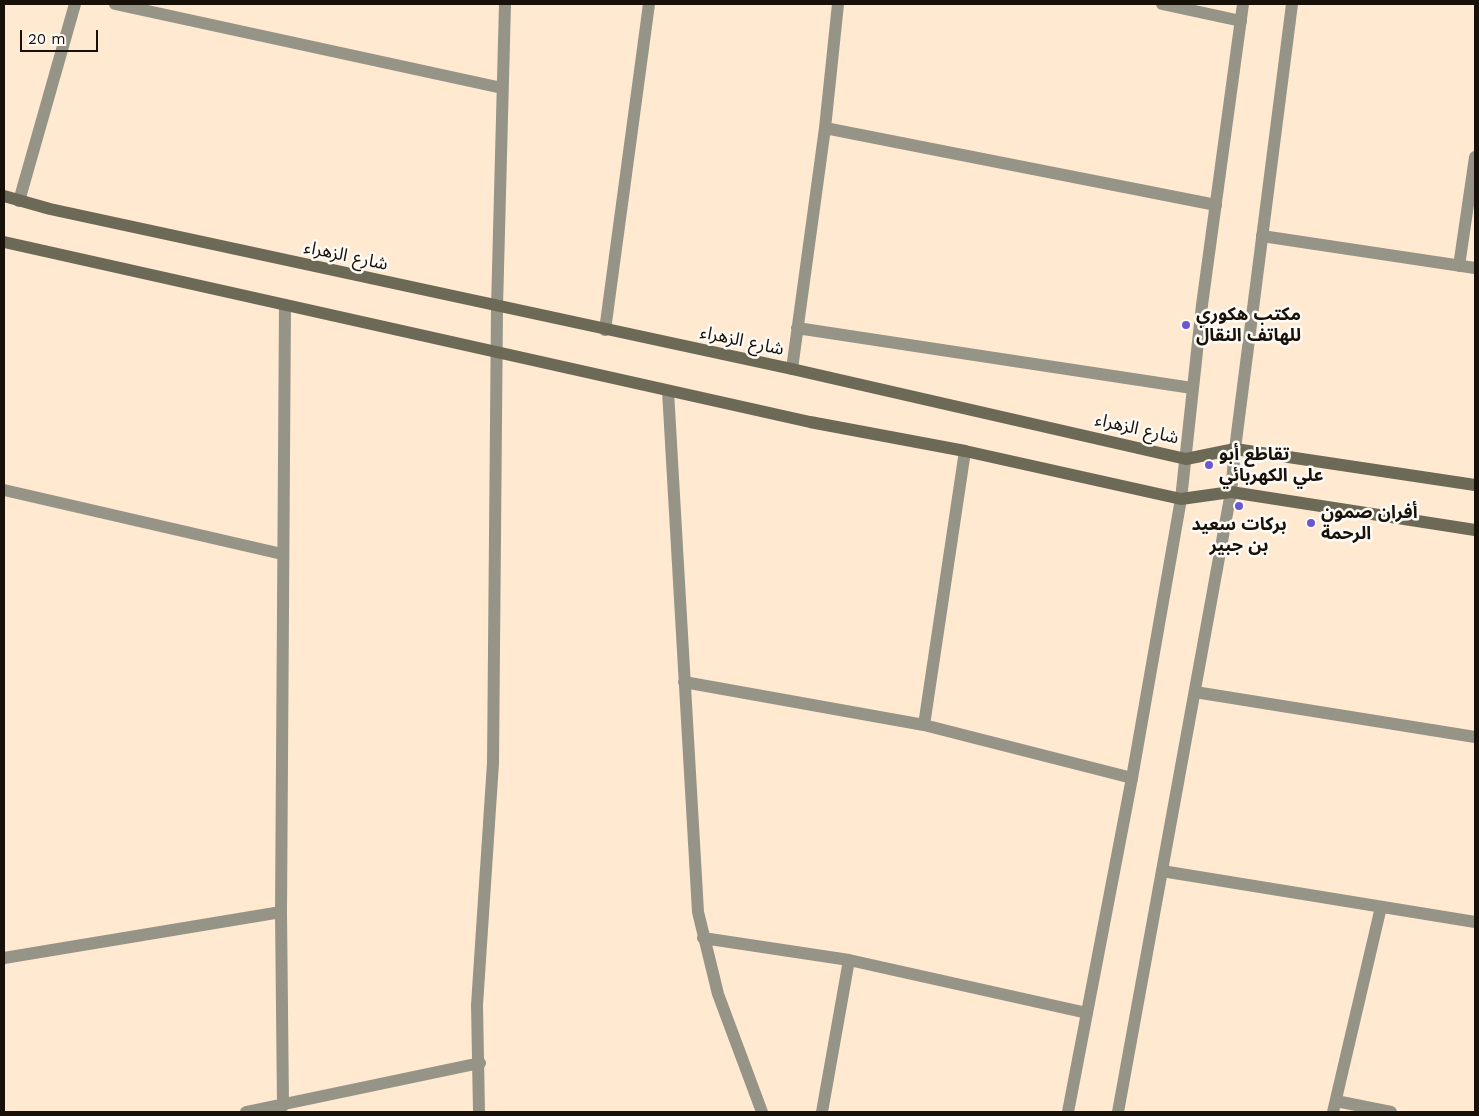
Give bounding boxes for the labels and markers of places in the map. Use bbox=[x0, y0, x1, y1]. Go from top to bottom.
place label: مكتب هكوري للهاتف النقال bbox=[1196, 304, 1301, 346]
marker: مكتب هكوري للهاتف النقال bbox=[1180, 319, 1192, 331]
place label: تقاطع أبو علي الكهربائي bbox=[1219, 444, 1324, 486]
marker: تقاطع أبو علي الكهربائي bbox=[1203, 459, 1215, 471]
marker: بركات سعيد بن جبير bbox=[1233, 500, 1245, 512]
place label: أفران صمون الرحمة bbox=[1321, 502, 1418, 544]
place label: بركات سعيد بن جبير bbox=[1191, 514, 1287, 556]
marker: أفران صمون الرحمة bbox=[1305, 517, 1317, 529]

